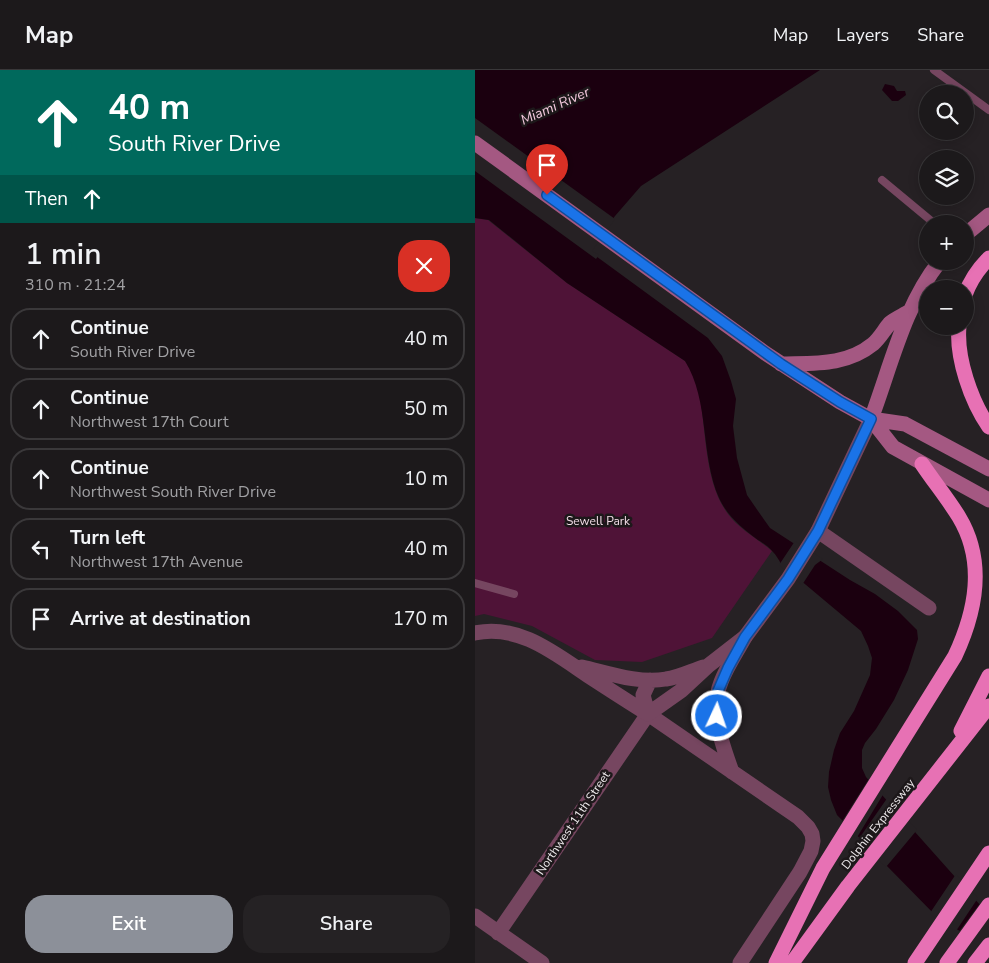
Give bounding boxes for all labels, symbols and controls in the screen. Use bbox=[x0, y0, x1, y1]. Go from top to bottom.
text: Map bbox=[25, 19, 73, 51]
text: Map bbox=[773, 23, 808, 47]
text: Layers bbox=[836, 23, 889, 47]
text: Share bbox=[917, 23, 964, 47]
water label: Miami River bbox=[517, 82, 593, 130]
text: 40 m bbox=[108, 84, 190, 131]
map controls bbox=[919, 85, 974, 335]
button: search bbox=[919, 85, 974, 140]
icon: ahead bbox=[25, 90, 90, 155]
text: South River Drive bbox=[108, 129, 280, 159]
pin bbox=[526, 144, 568, 195]
button: layers bbox=[919, 150, 974, 205]
icon: arrive bbox=[533, 151, 561, 179]
icon: ahead bbox=[78, 185, 106, 213]
text: Then bbox=[25, 186, 68, 212]
button: + bbox=[919, 215, 974, 270]
text: 1 min bbox=[25, 234, 101, 275]
button: close bbox=[398, 240, 450, 292]
text: 310 m · 21:24 bbox=[25, 274, 126, 296]
button: − bbox=[919, 280, 974, 335]
text: Continue bbox=[70, 315, 149, 341]
icon: ahead bbox=[27, 325, 55, 353]
text: 40 m bbox=[404, 326, 448, 352]
text: South River Drive bbox=[70, 341, 195, 363]
text: Continue bbox=[70, 385, 149, 411]
icon: ahead bbox=[27, 395, 55, 423]
text: 50 m bbox=[404, 396, 448, 422]
text: Northwest 17th Court bbox=[70, 411, 229, 433]
text: Continue bbox=[70, 455, 149, 481]
icon: ahead bbox=[27, 465, 55, 493]
text: 10 m bbox=[404, 466, 448, 492]
text: Northwest South River Drive bbox=[70, 481, 276, 503]
park label: Sewell Park bbox=[566, 513, 631, 529]
text: Turn left bbox=[70, 525, 145, 551]
icon: left bbox=[27, 535, 55, 563]
text: 40 m bbox=[404, 536, 448, 562]
text: Northwest 17th Avenue bbox=[70, 551, 243, 573]
icon: arrive bbox=[27, 605, 55, 633]
text: Arrive at destination bbox=[70, 606, 251, 632]
text: 170 m bbox=[393, 606, 448, 632]
position arrow bbox=[690, 689, 742, 741]
street label: Northwest 11th Street bbox=[532, 767, 614, 878]
street label: Dolphin Expressway bbox=[838, 775, 919, 872]
button: Exit bbox=[25, 895, 233, 953]
button: Share bbox=[243, 895, 450, 953]

